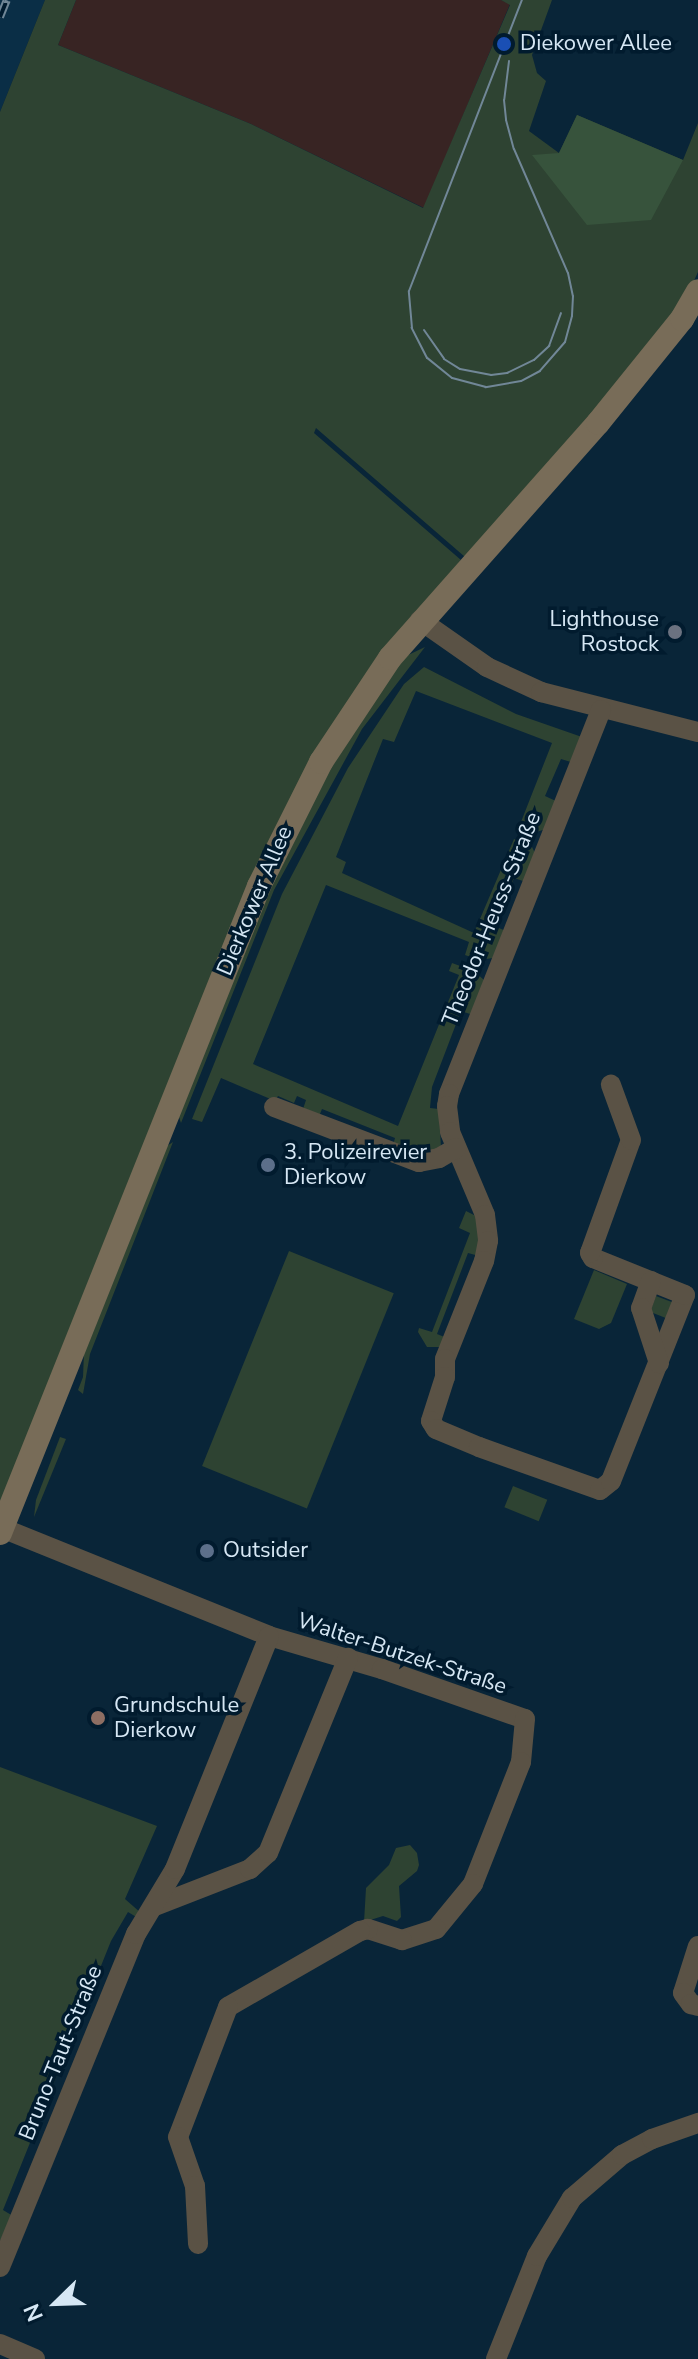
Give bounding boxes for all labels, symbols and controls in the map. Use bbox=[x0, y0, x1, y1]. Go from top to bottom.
place label: Diekower Allee bbox=[520, 31, 672, 57]
marker: Diekower Allee bbox=[495, 35, 513, 53]
place label: Lighthouse Rostock bbox=[550, 606, 659, 658]
marker: Lighthouse Rostock bbox=[666, 623, 684, 641]
street label: Theodor-Heuss-Straße bbox=[437, 808, 547, 1030]
street label: Dierkower Allee bbox=[212, 822, 298, 980]
place label: 3. Polizeirevier Dierkow bbox=[284, 1139, 427, 1190]
marker: 3. Polizeirevier Dierkow bbox=[259, 1156, 277, 1174]
place label: Outsider bbox=[223, 1538, 308, 1564]
marker: Outsider bbox=[198, 1542, 216, 1560]
street label: Walter-Butzek-Straße bbox=[294, 1608, 510, 1700]
place label: Grundschule Dierkow bbox=[114, 1692, 239, 1744]
marker: Grundschule Dierkow bbox=[89, 1709, 107, 1727]
street label: Bruno-Taut-Straße bbox=[14, 1962, 108, 2144]
north arrow bbox=[16, 2263, 96, 2343]
text: N bbox=[17, 2299, 51, 2326]

